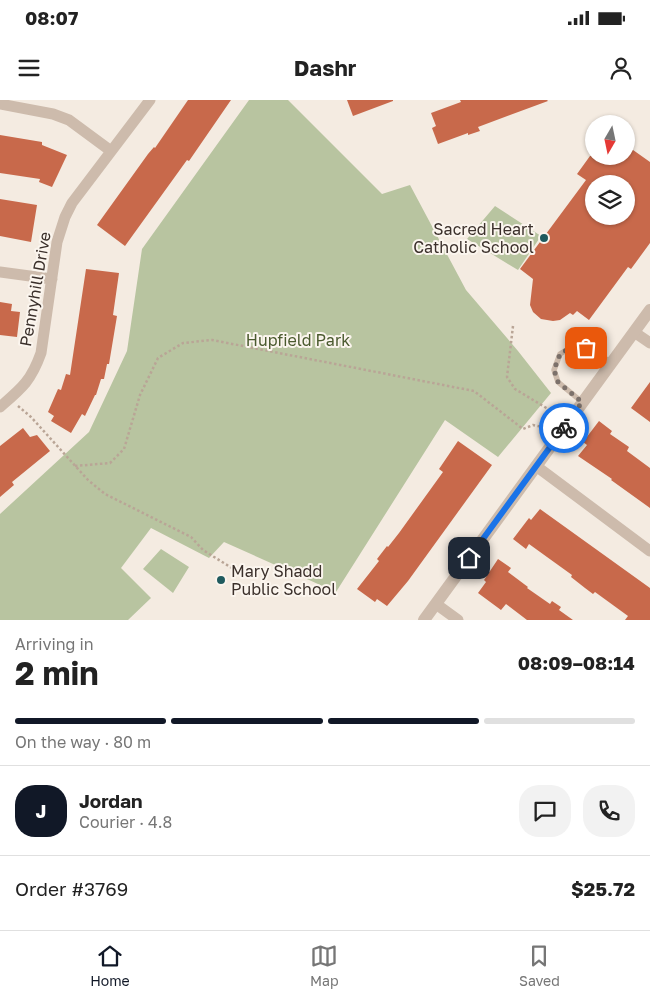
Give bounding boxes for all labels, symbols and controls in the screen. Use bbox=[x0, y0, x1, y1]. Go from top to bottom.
text: 08:07 bbox=[25, 6, 78, 29]
icon: menu bbox=[15, 54, 43, 82]
text: Dashr bbox=[294, 54, 356, 81]
icon: person bbox=[607, 54, 635, 82]
north arrow bbox=[585, 115, 635, 165]
map controls bbox=[585, 115, 635, 225]
button: layers bbox=[585, 175, 635, 225]
place label: Sacred Heart Catholic School bbox=[413, 219, 534, 257]
street label: Pennyhill Drive bbox=[15, 230, 55, 348]
marker: Sacred Heart Catholic School bbox=[538, 232, 550, 244]
pin bbox=[565, 327, 607, 369]
park label: Hupfield Park bbox=[246, 330, 350, 350]
icon: bag bbox=[572, 334, 600, 362]
courier bbox=[539, 403, 589, 453]
icon: bike bbox=[550, 414, 578, 442]
pin bbox=[448, 537, 490, 579]
icon: home bbox=[455, 544, 483, 572]
place label: Mary Shadd Public School bbox=[231, 561, 336, 599]
marker: Mary Shadd Public School bbox=[215, 574, 227, 586]
text: Arriving in bbox=[15, 634, 94, 654]
text: 08:09–08:14 bbox=[518, 651, 635, 674]
text: 2 min bbox=[15, 654, 99, 692]
text: On the way · 80 m bbox=[15, 732, 151, 752]
button: chat bbox=[519, 785, 571, 837]
button: phone bbox=[583, 785, 635, 837]
text: Jordan bbox=[79, 789, 143, 812]
text: J bbox=[36, 799, 46, 822]
text: Courier · 4.8 bbox=[79, 812, 172, 832]
text: Order #3769 bbox=[15, 877, 128, 900]
text: $25.72 bbox=[571, 877, 635, 900]
tab: Home bbox=[90, 942, 130, 989]
tab: Map bbox=[310, 942, 339, 989]
tab: Saved bbox=[519, 942, 560, 989]

